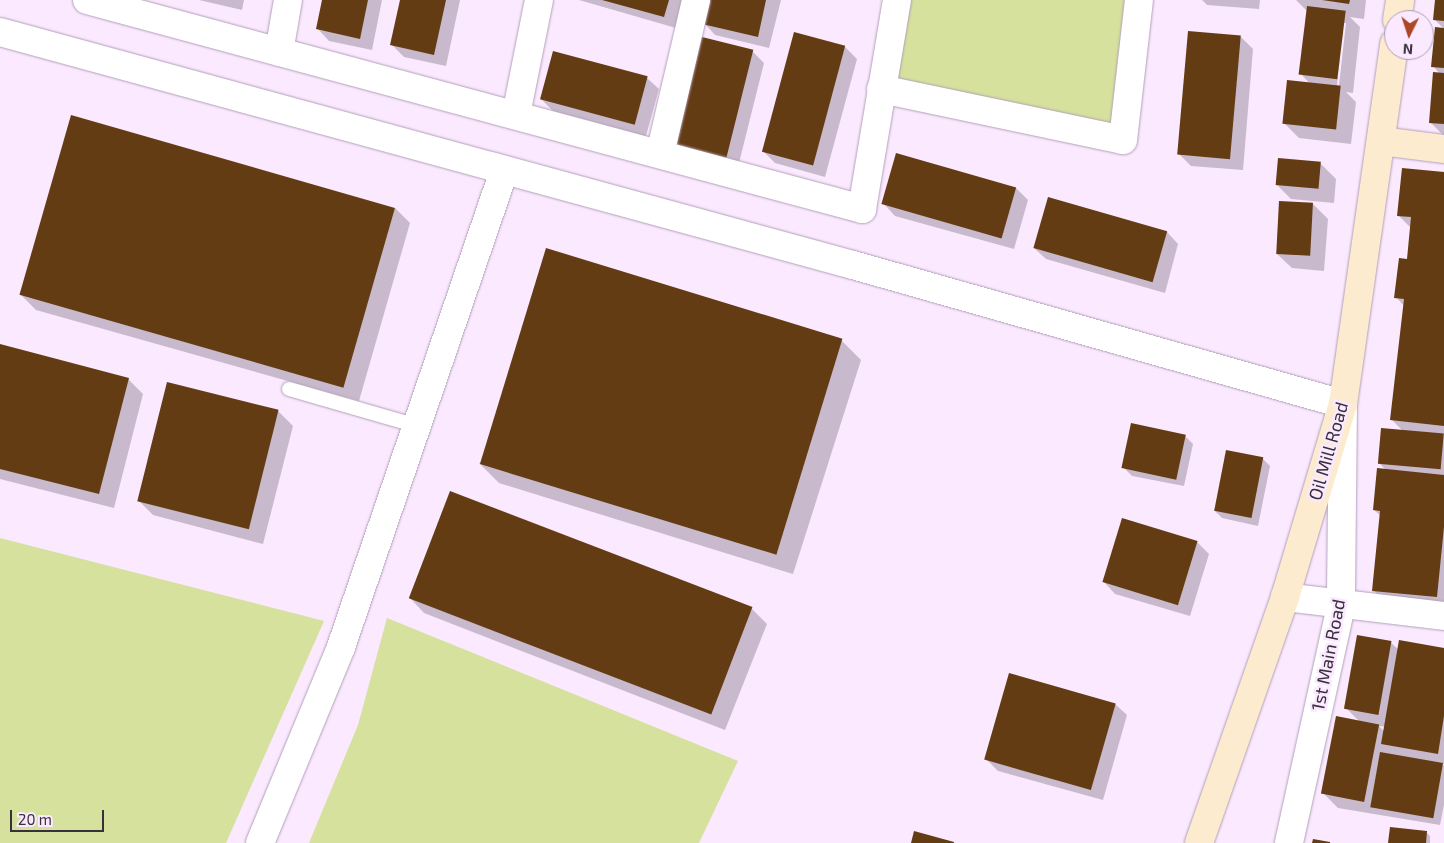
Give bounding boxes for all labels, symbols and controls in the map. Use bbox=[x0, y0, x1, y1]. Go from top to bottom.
north arrow bbox=[1384, 10, 1434, 60]
text: N bbox=[1402, 41, 1414, 58]
street label: Oil Mill Road bbox=[1304, 399, 1352, 503]
street label: 1st Main Road bbox=[1307, 597, 1349, 713]
scale bar bbox=[12, 800, 106, 832]
text: 20 m bbox=[18, 810, 52, 828]

